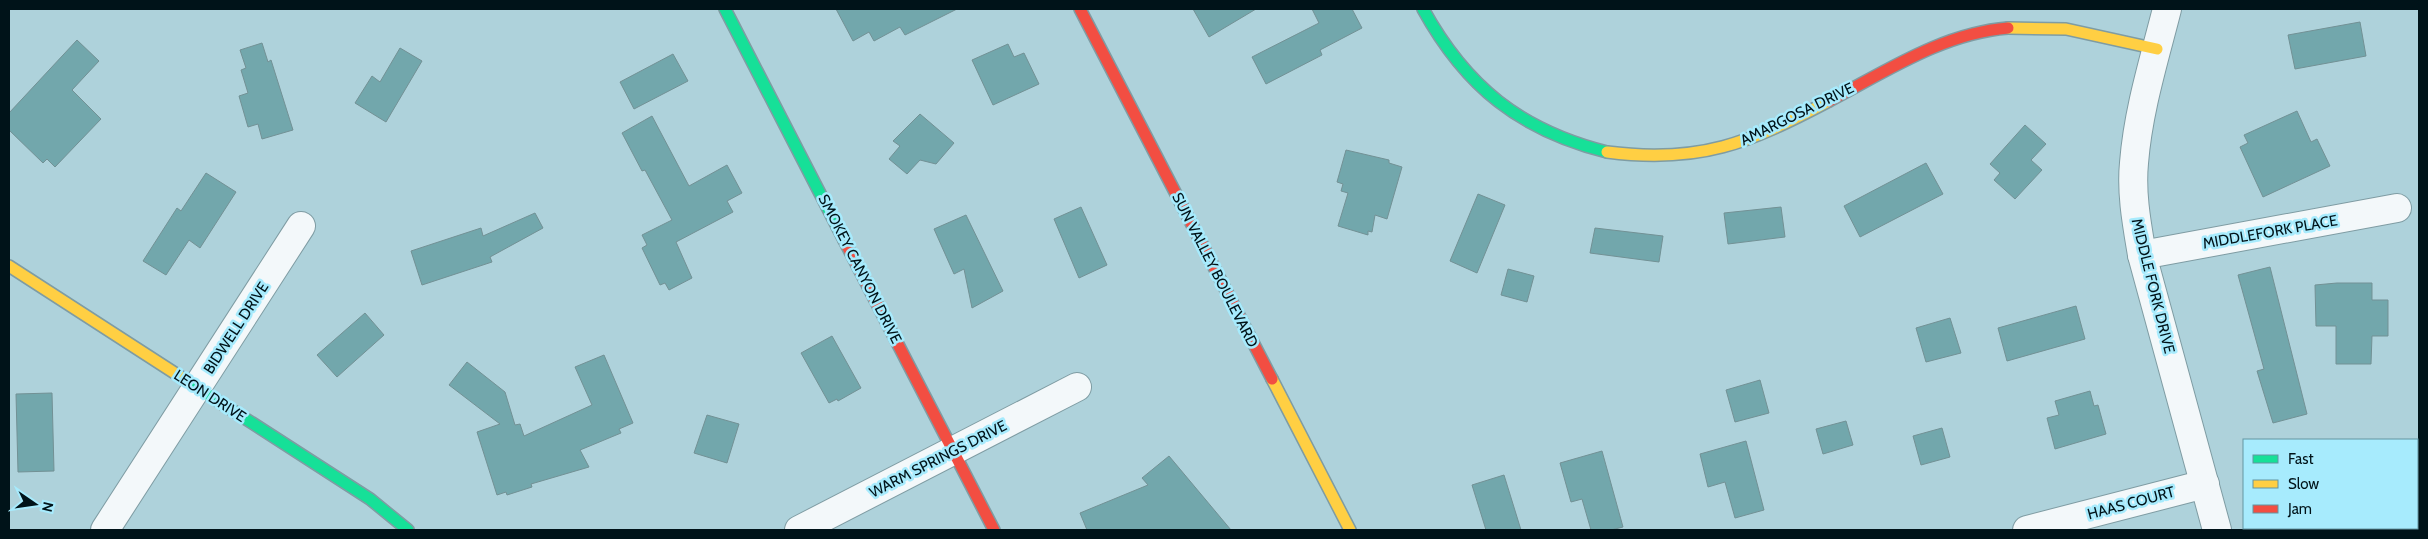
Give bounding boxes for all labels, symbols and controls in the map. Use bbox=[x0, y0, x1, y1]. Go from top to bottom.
street label: AMARGOSA DRIVE bbox=[1737, 79, 1857, 149]
street label: SUN VALLEY BOULEVARD bbox=[1168, 190, 1262, 350]
street label: SMOKEY CANYON DRIVE bbox=[815, 191, 905, 347]
street label: MIDDLEFORK PLACE bbox=[2201, 211, 2339, 253]
street label: MIDDLE FORK DRIVE bbox=[2128, 217, 2178, 355]
street label: BIDWELL DRIVE bbox=[200, 279, 272, 377]
street label: LEON DRIVE bbox=[171, 366, 249, 426]
street label: WARM SPRINGS DRIVE bbox=[866, 417, 1010, 501]
legend bbox=[2243, 439, 2418, 529]
text: Fast bbox=[2288, 450, 2313, 468]
text: Slow bbox=[2288, 475, 2319, 493]
north arrow bbox=[10, 479, 60, 529]
street label: HAAS COURT bbox=[2085, 483, 2177, 523]
text: N bbox=[38, 500, 58, 514]
text: Jam bbox=[2287, 500, 2312, 518]

